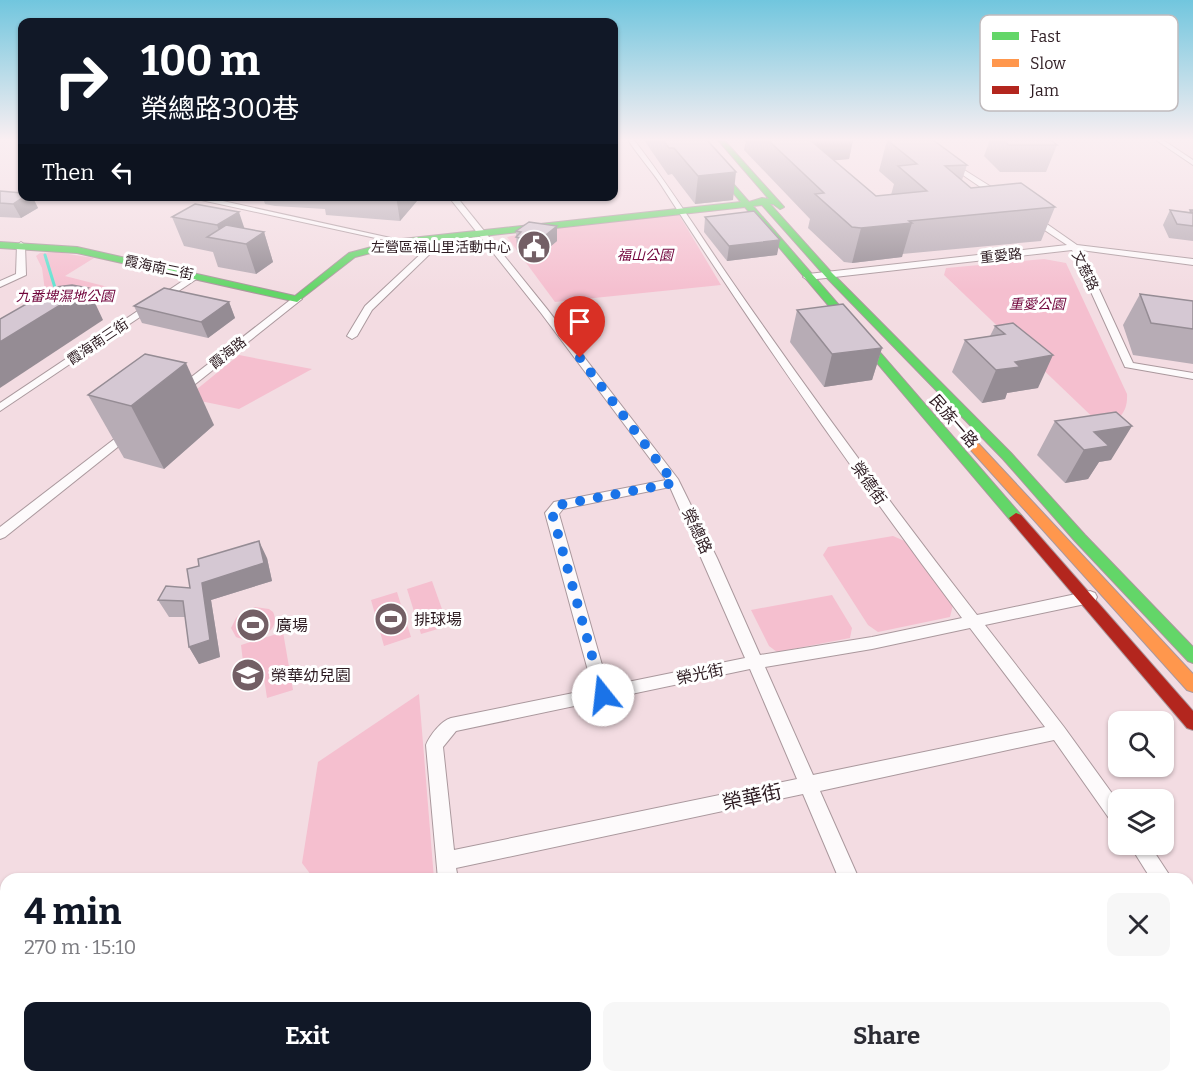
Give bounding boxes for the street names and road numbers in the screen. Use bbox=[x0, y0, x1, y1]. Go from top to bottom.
street label: 重愛路 bbox=[979, 245, 1023, 267]
street label: 文慈路 bbox=[1068, 248, 1102, 294]
street label: 霞海南二街 bbox=[123, 252, 195, 284]
street label: 霞海南三街 bbox=[64, 315, 132, 369]
street label: 霞海路 bbox=[206, 333, 250, 373]
street label: 民族一路 bbox=[926, 391, 982, 451]
street label: 榮德街 bbox=[847, 458, 891, 508]
street label: 榮總路 bbox=[678, 505, 716, 557]
street label: 榮光街 bbox=[675, 660, 725, 688]
street label: 榮華街 bbox=[720, 779, 784, 815]

